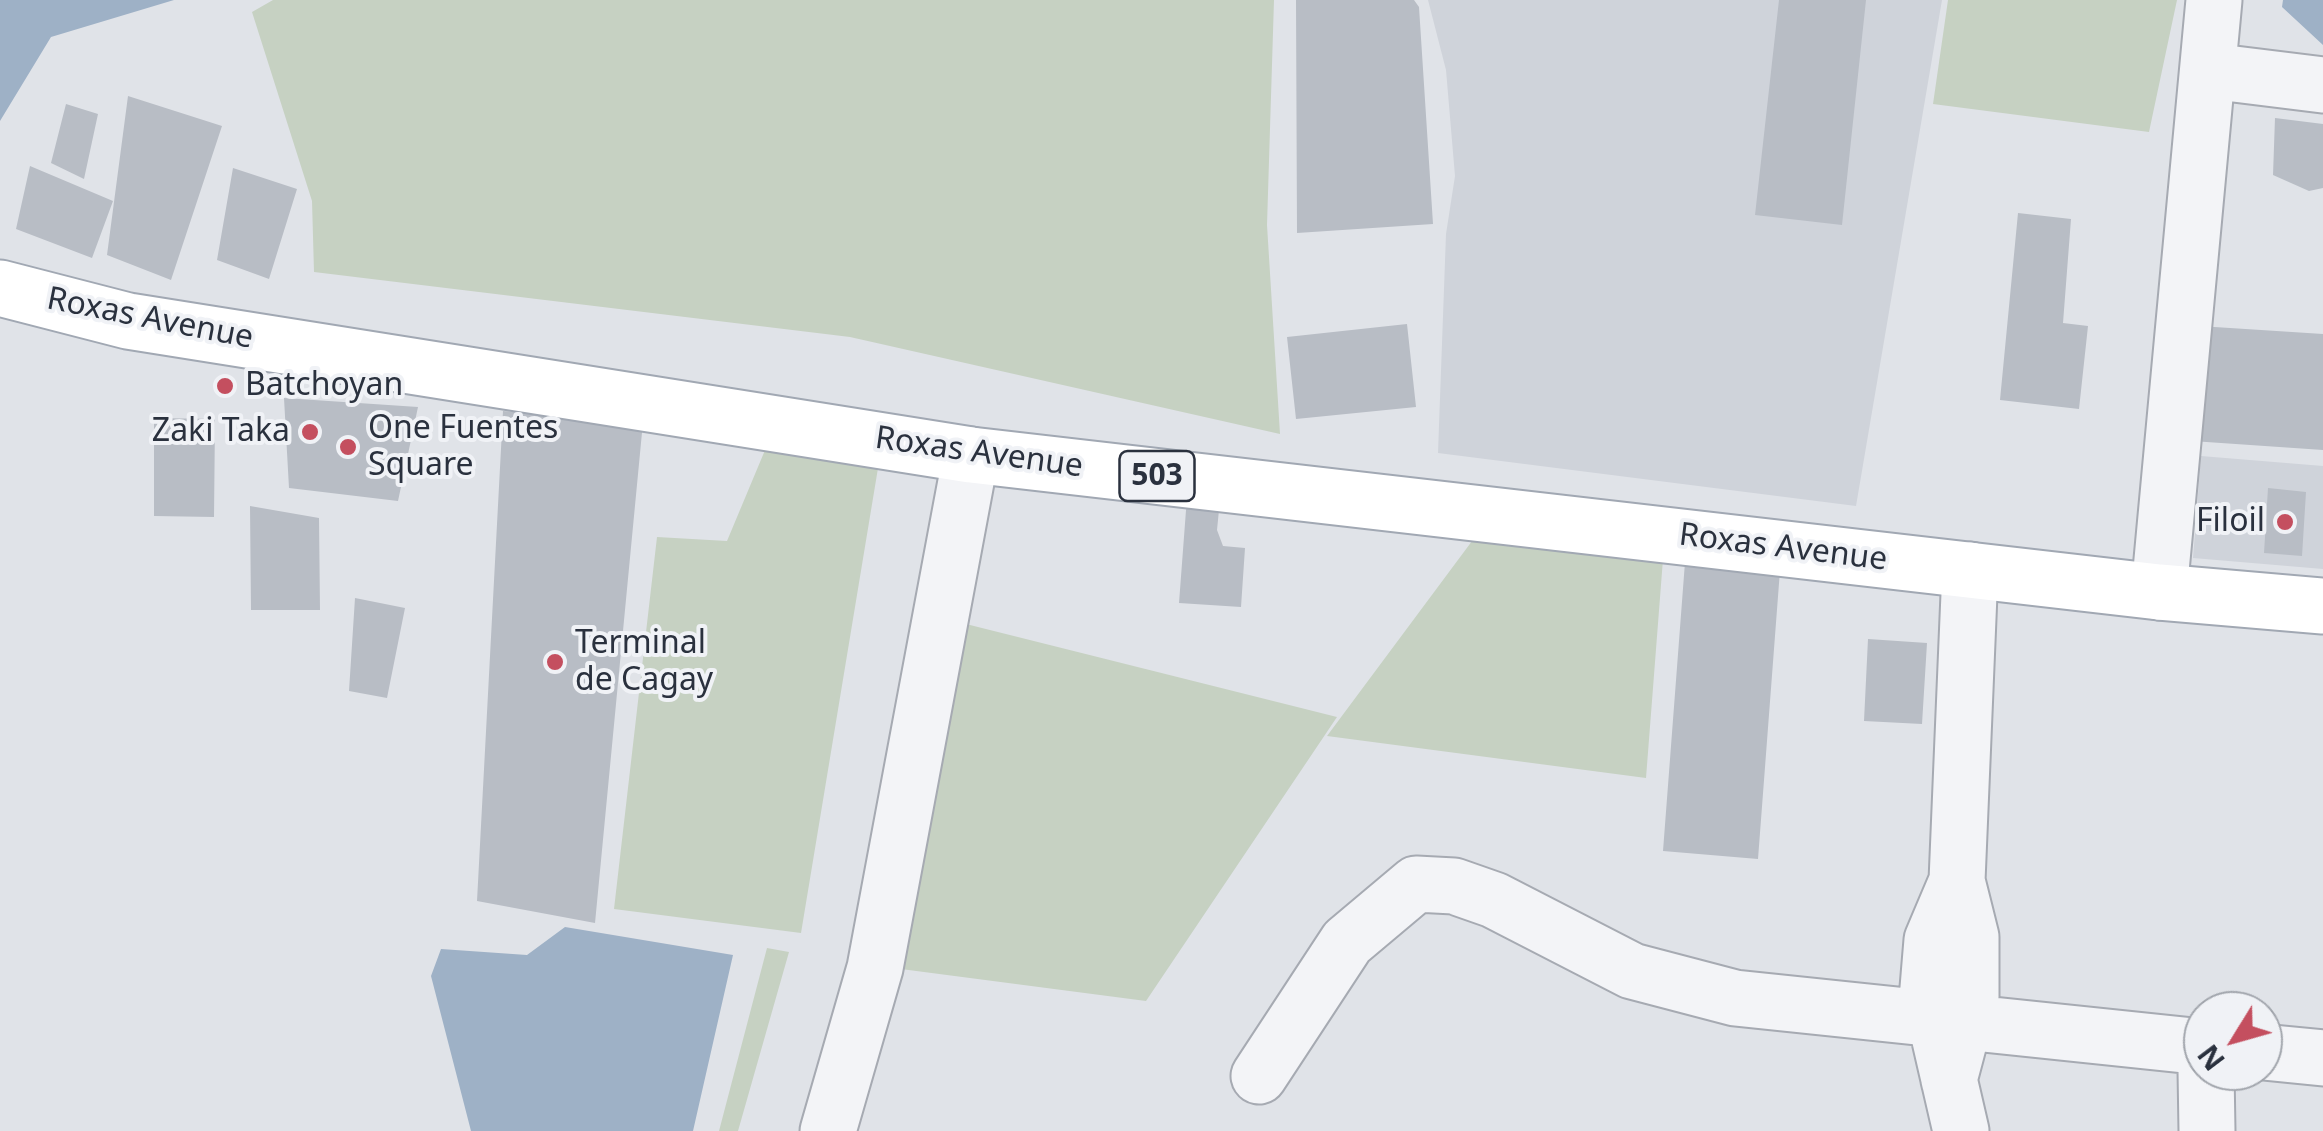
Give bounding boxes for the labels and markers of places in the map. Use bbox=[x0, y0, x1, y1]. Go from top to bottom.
place label: Batchoyan bbox=[245, 367, 403, 405]
marker: Batchoyan bbox=[214, 375, 236, 397]
place label: One Fuentes Square bbox=[368, 410, 558, 485]
place label: Zaki Taka bbox=[152, 413, 290, 451]
marker: Zaki Taka bbox=[299, 421, 321, 443]
marker: One Fuentes Square bbox=[337, 436, 359, 458]
place label: Filoil bbox=[2196, 503, 2265, 541]
marker: Filoil bbox=[2274, 511, 2296, 533]
place label: Terminal de Cagay bbox=[575, 625, 713, 700]
marker: Terminal de Cagay bbox=[544, 651, 566, 673]

